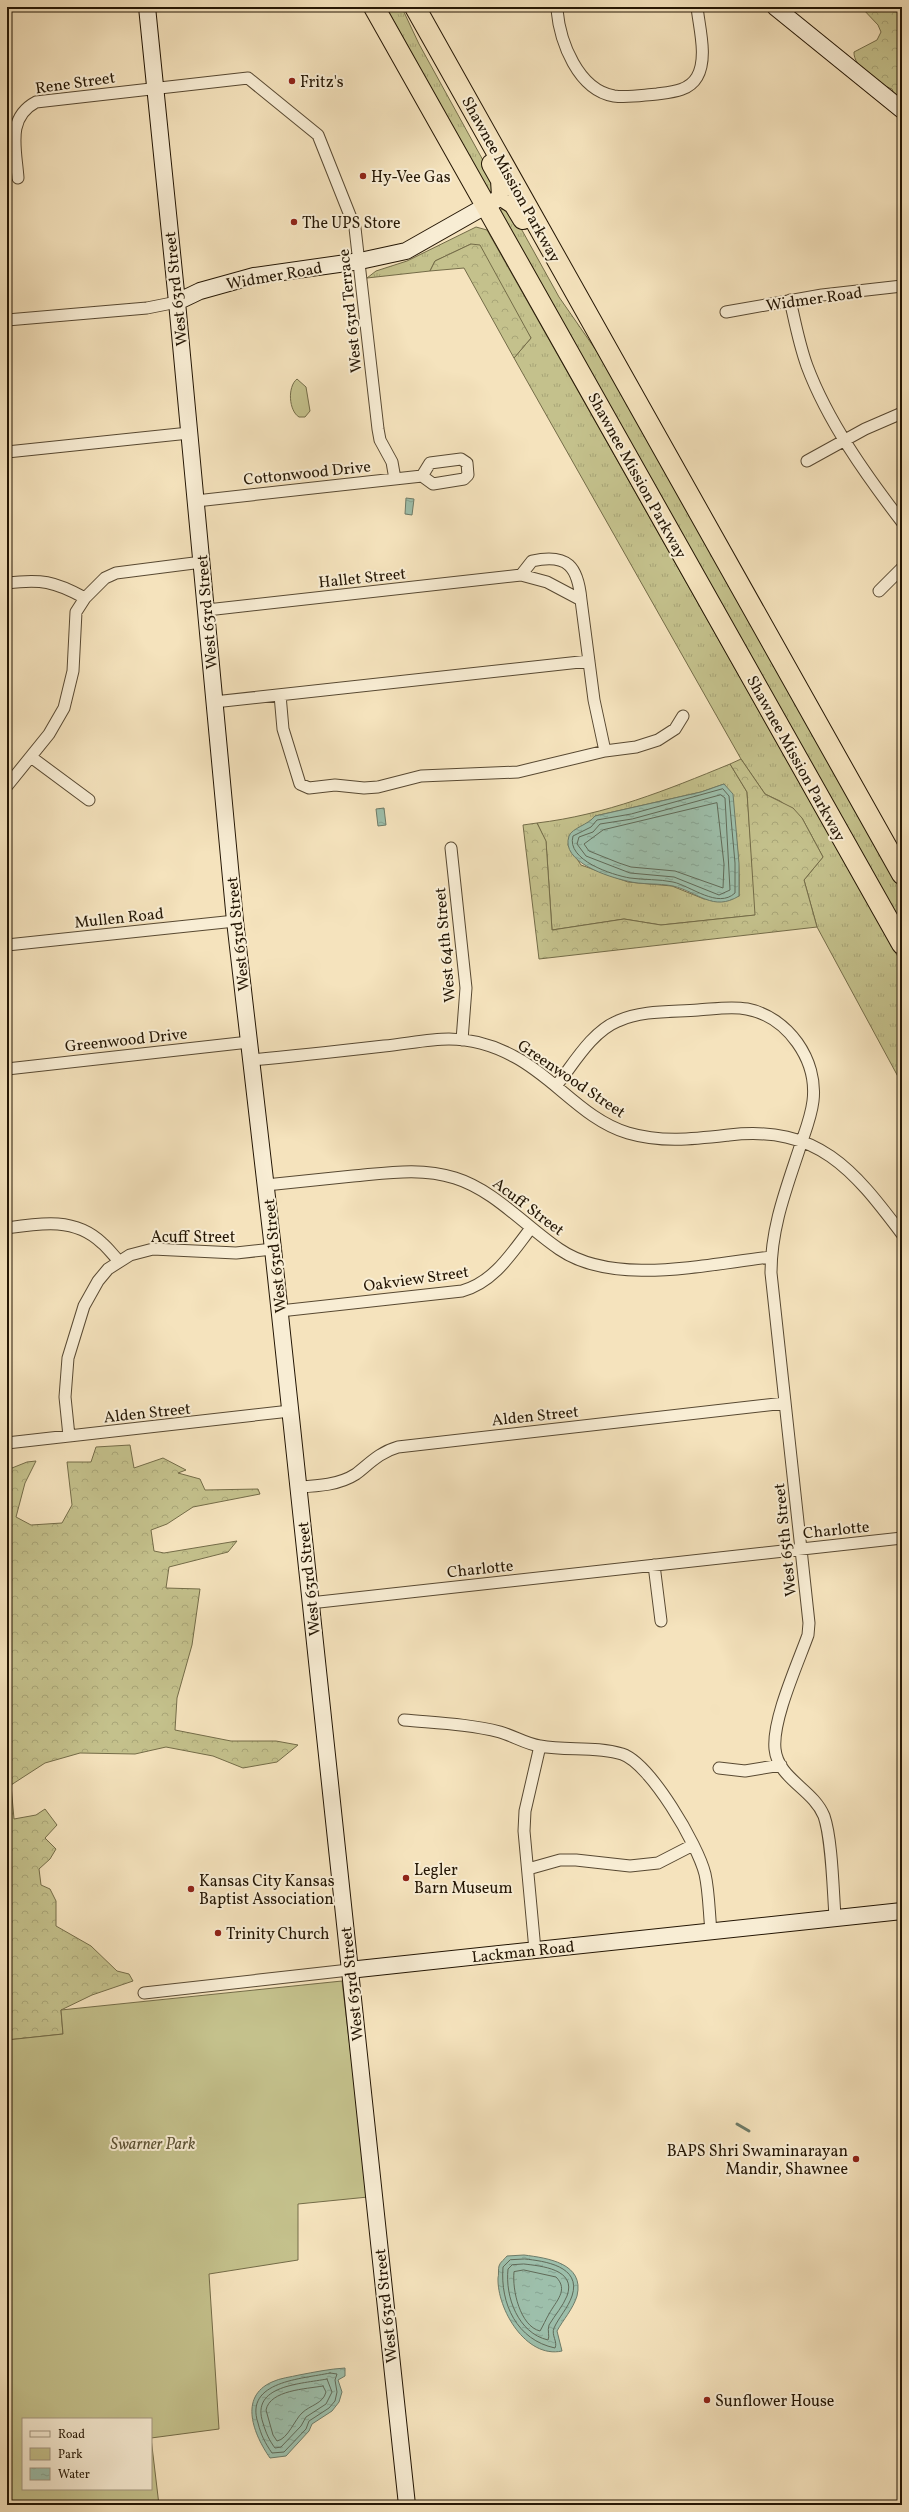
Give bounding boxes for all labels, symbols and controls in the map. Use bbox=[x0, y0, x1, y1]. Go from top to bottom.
street label: Rene Street bbox=[34, 67, 117, 100]
place label: Fritz's bbox=[300, 72, 344, 94]
marker: Fritz's bbox=[287, 76, 297, 86]
street label: Shawnee Mission Parkway bbox=[455, 93, 565, 267]
place label: Hy-Vee Gas bbox=[371, 167, 451, 189]
marker: Hy-Vee Gas bbox=[358, 171, 368, 181]
place label: The UPS Store bbox=[302, 213, 401, 235]
marker: The UPS Store bbox=[289, 217, 299, 227]
street label: West 63rd Street bbox=[160, 230, 194, 347]
street label: West 63rd Terrace bbox=[334, 248, 368, 374]
street label: Widmer Road bbox=[225, 258, 324, 296]
street label: Widmer Road bbox=[765, 282, 864, 318]
street label: Shawnee Mission Parkway bbox=[581, 389, 691, 563]
street label: Cottonwood Drive bbox=[242, 456, 372, 492]
street label: West 63rd Street bbox=[192, 553, 224, 670]
street label: Hallet Street bbox=[317, 563, 407, 595]
street label: Shawnee Mission Parkway bbox=[740, 672, 850, 846]
street label: West 63rd Street bbox=[222, 875, 256, 992]
street label: West 64th Street bbox=[430, 886, 462, 1003]
street label: Mullen Road bbox=[73, 903, 165, 935]
street label: Greenwood Drive bbox=[64, 1024, 189, 1058]
street label: Greenwood Street bbox=[513, 1035, 630, 1124]
street label: Acuff Street bbox=[487, 1173, 568, 1242]
street label: West 63rd Street bbox=[259, 1197, 293, 1314]
street label: Acuff Street bbox=[151, 1227, 236, 1249]
street label: Oakview Street bbox=[362, 1262, 471, 1298]
street label: Alden Street bbox=[103, 1398, 192, 1429]
street label: Alden Street bbox=[491, 1401, 580, 1432]
street label: West 65th Street bbox=[769, 1482, 803, 1598]
street label: Charlotte bbox=[802, 1517, 870, 1545]
street label: West 63rd Street bbox=[293, 1520, 327, 1637]
street label: Charlotte bbox=[446, 1556, 514, 1584]
place label: Legler Barn Museum bbox=[414, 1860, 513, 1900]
place label: Kansas City Kansas Baptist Association bbox=[199, 1871, 335, 1911]
marker: Legler Barn Museum bbox=[401, 1873, 411, 1883]
marker: Kansas City Kansas Baptist Association bbox=[186, 1884, 196, 1894]
place label: Trinity Church bbox=[226, 1924, 330, 1946]
street label: West 63rd Street bbox=[336, 1925, 370, 2042]
marker: Trinity Church bbox=[213, 1928, 223, 1938]
street label: Lackman Road bbox=[471, 1937, 576, 1969]
park label: Swarner Park bbox=[111, 2134, 196, 2156]
place label: BAPS Shri Swaminarayan Mandir, Shawnee bbox=[667, 2141, 848, 2181]
marker: BAPS Shri Swaminarayan Mandir, Shawnee bbox=[851, 2154, 861, 2164]
street label: West 63rd Street bbox=[370, 2247, 404, 2364]
place label: Sunflower House bbox=[715, 2391, 834, 2413]
marker: Sunflower House bbox=[702, 2395, 712, 2405]
legend bbox=[22, 2418, 152, 2490]
text: Road bbox=[58, 2427, 85, 2443]
text: Park bbox=[58, 2447, 83, 2463]
text: Water bbox=[58, 2467, 90, 2483]

